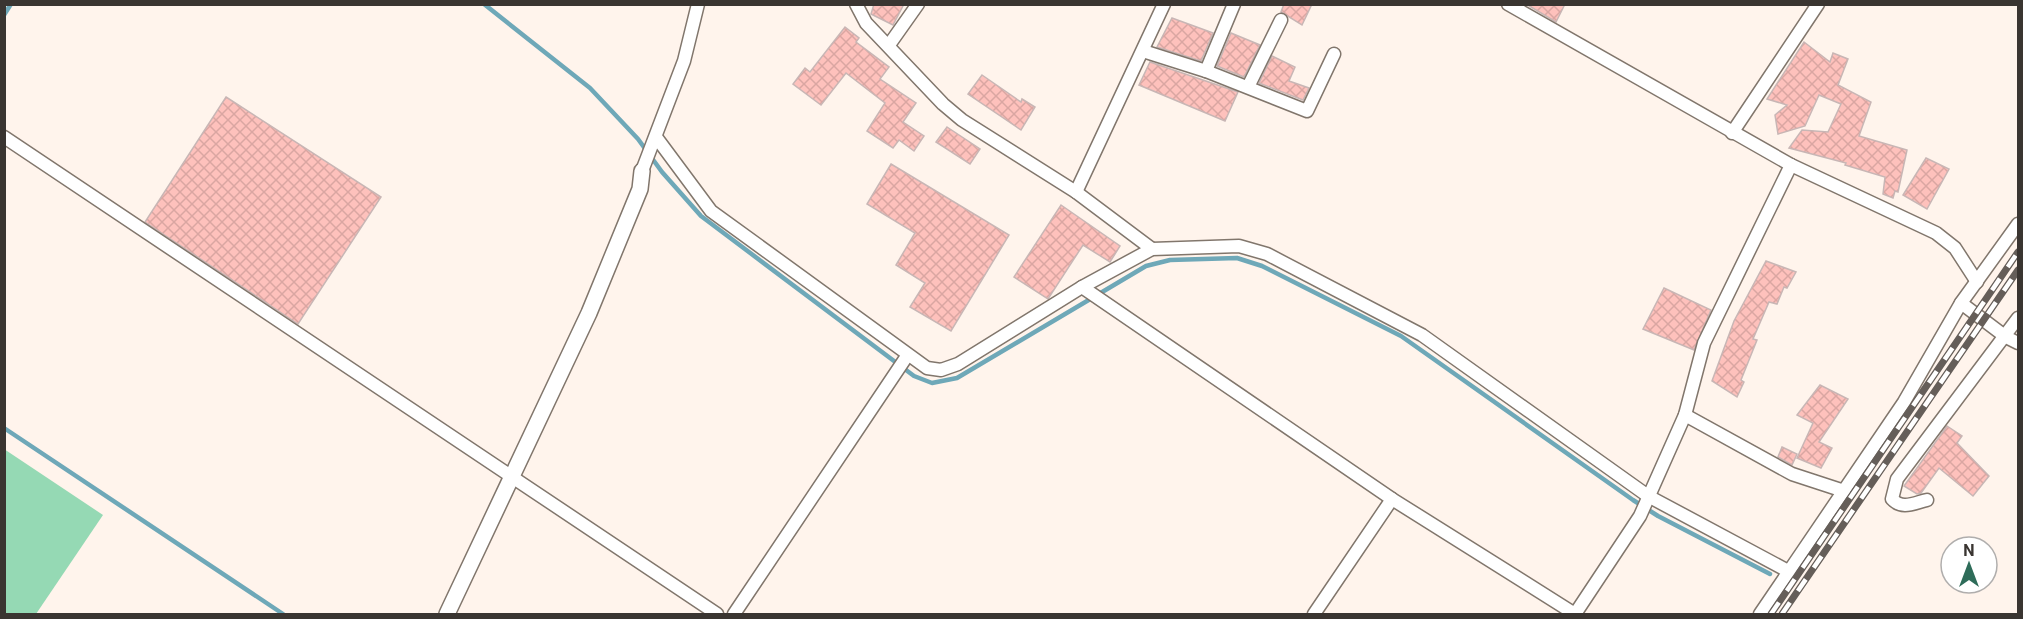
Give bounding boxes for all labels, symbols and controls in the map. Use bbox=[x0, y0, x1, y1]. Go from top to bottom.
north arrow bbox=[1939, 535, 1999, 595]
text: N bbox=[1963, 541, 1975, 560]

